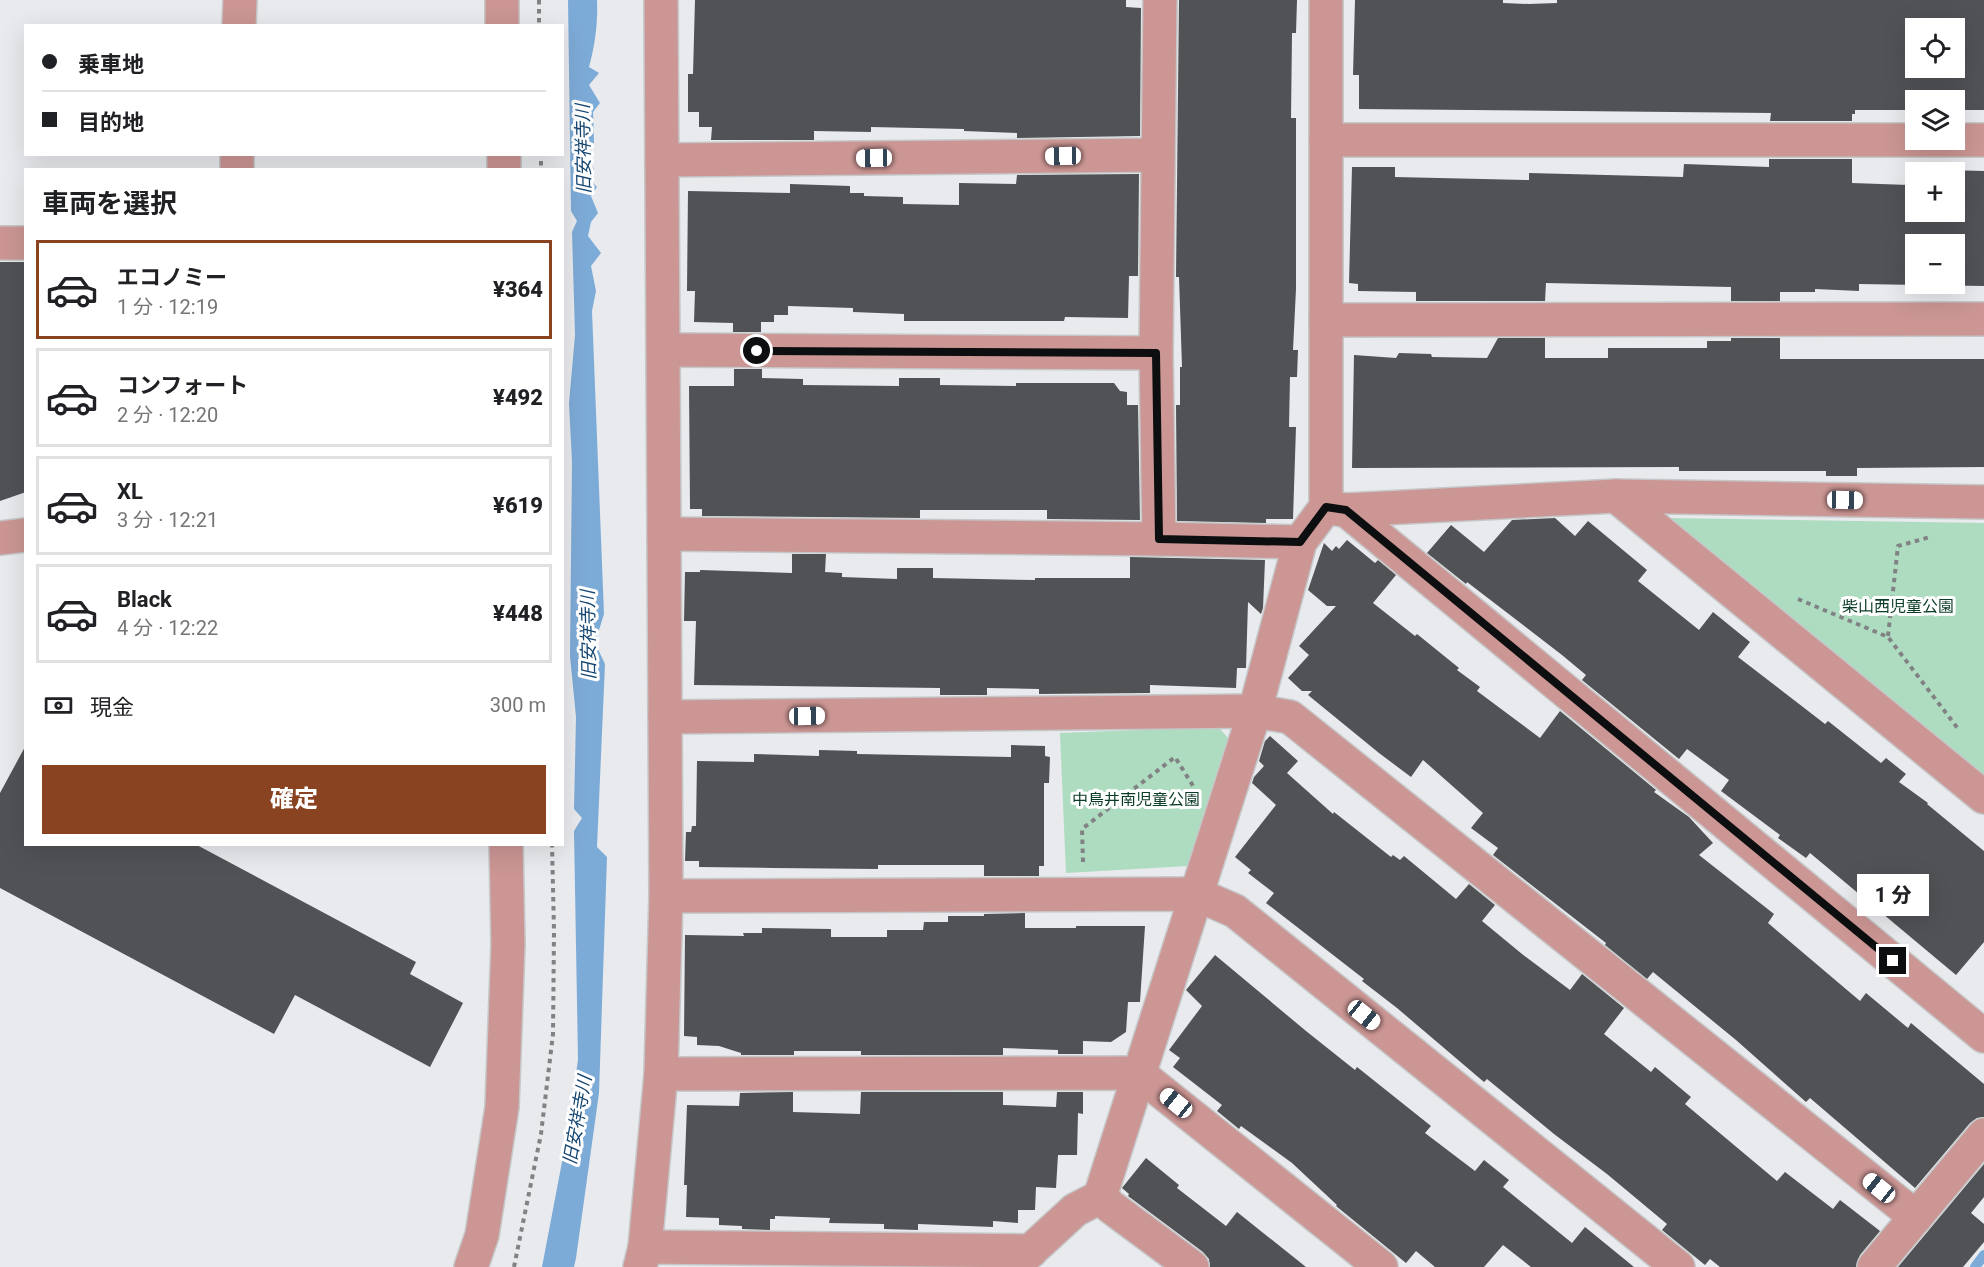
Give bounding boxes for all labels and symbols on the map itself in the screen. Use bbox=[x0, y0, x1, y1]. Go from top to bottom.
water label: 旧安祥寺川 bbox=[572, 102, 594, 194]
car bbox=[1045, 147, 1081, 165]
car bbox=[856, 149, 892, 167]
route start bbox=[743, 337, 770, 364]
car bbox=[1827, 491, 1863, 509]
water label: 旧安祥寺川 bbox=[577, 588, 599, 680]
park label: 柴山西児童公園 bbox=[1842, 597, 1954, 616]
car bbox=[789, 707, 825, 725]
park label: 中鳥井南児童公園 bbox=[1072, 790, 1200, 809]
callout: 1 分 bbox=[1857, 874, 1929, 916]
route end bbox=[1879, 947, 1906, 974]
car bbox=[1344, 997, 1384, 1033]
water label: 旧安祥寺川 bbox=[559, 1072, 596, 1166]
car bbox=[1156, 1085, 1196, 1121]
car bbox=[1859, 1170, 1899, 1206]

